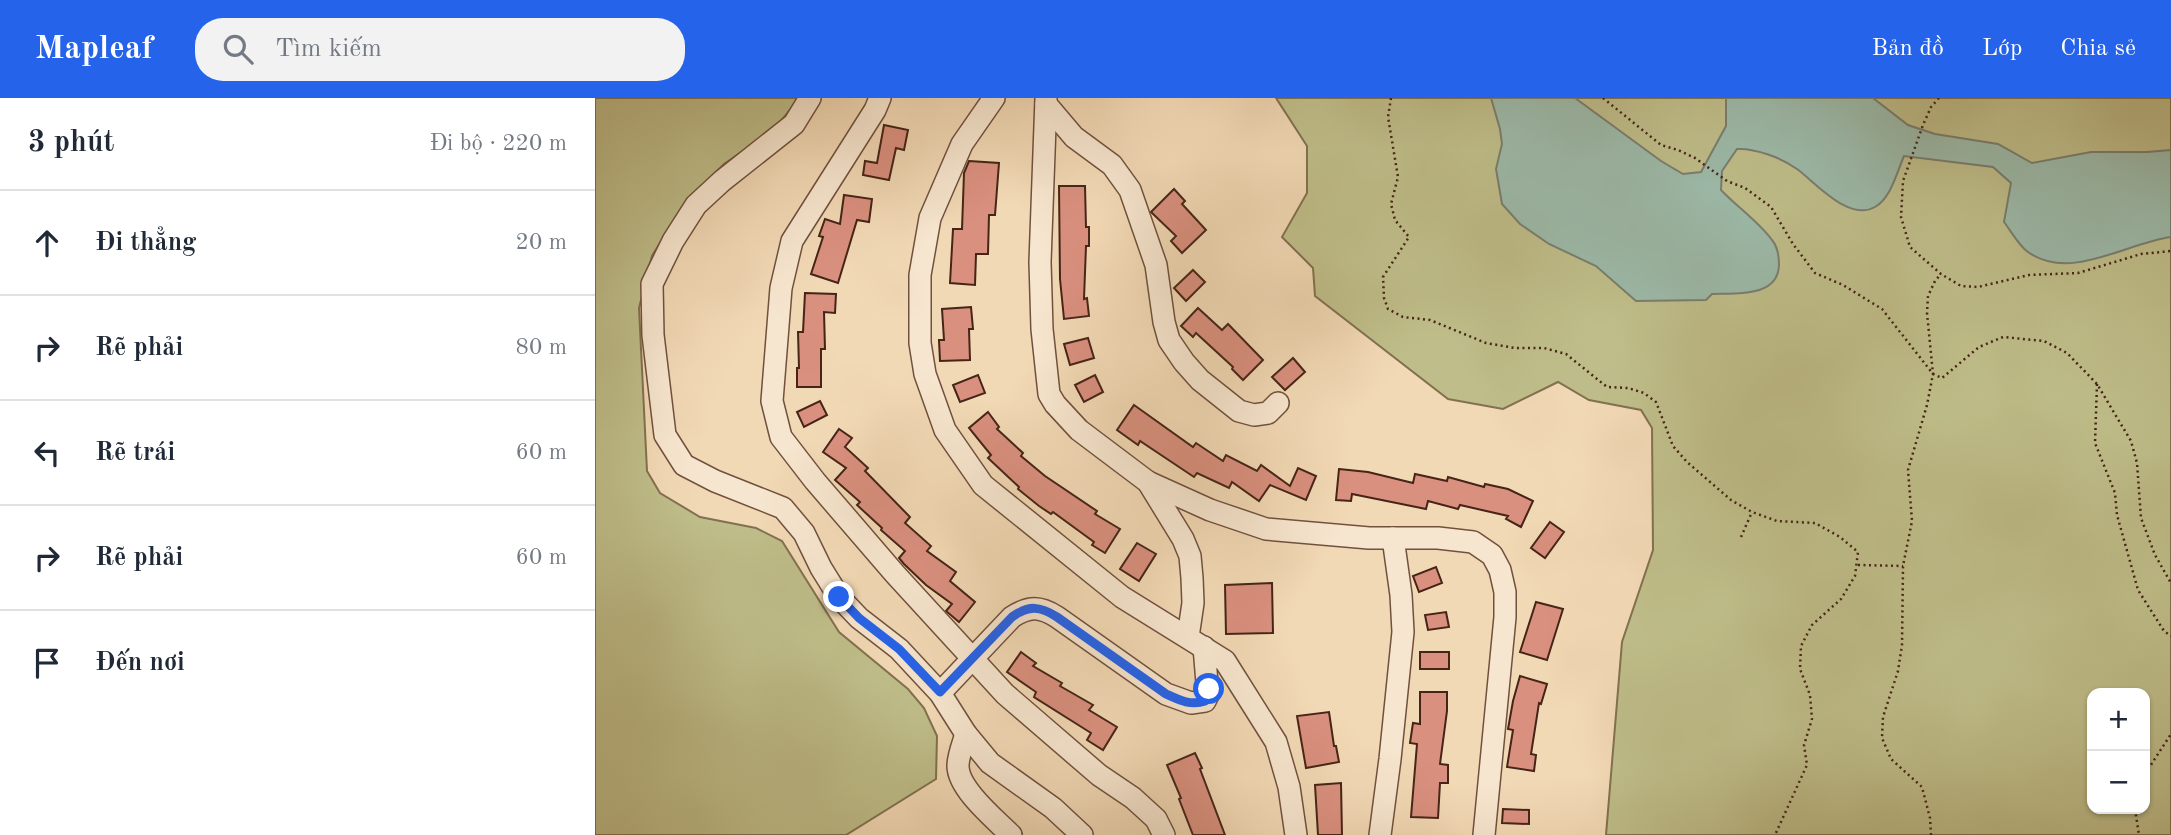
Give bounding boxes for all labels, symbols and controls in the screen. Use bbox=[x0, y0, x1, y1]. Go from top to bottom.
search box bbox=[195, 18, 685, 81]
icon: search bbox=[219, 30, 257, 68]
text: Mapleaf bbox=[35, 33, 153, 66]
text: Tìm kiếm bbox=[275, 36, 382, 62]
text: Bản đồ bbox=[1871, 37, 1944, 61]
text: Lớp bbox=[1982, 37, 2022, 61]
text: Chia sẻ bbox=[2060, 37, 2136, 61]
text: 3 phút bbox=[28, 128, 114, 158]
text: Đi bộ · 220 m bbox=[429, 132, 567, 155]
icon: ahead bbox=[28, 224, 66, 262]
text: Đi thẳng bbox=[95, 230, 197, 256]
text: 20 m bbox=[516, 231, 567, 254]
icon: right bbox=[28, 329, 66, 367]
text: Rẽ phải bbox=[95, 335, 183, 361]
text: 80 m bbox=[516, 336, 567, 359]
icon: left bbox=[28, 434, 66, 472]
text: Rẽ trái bbox=[95, 440, 175, 466]
text: 60 m bbox=[516, 441, 567, 464]
icon: right bbox=[28, 539, 66, 577]
text: Rẽ phải bbox=[95, 545, 183, 571]
text: 60 m bbox=[516, 546, 567, 569]
route end bbox=[823, 581, 854, 612]
icon: arrive bbox=[28, 644, 66, 682]
text: Đến nơi bbox=[95, 650, 185, 676]
route start bbox=[1193, 673, 1224, 704]
map controls bbox=[2087, 688, 2150, 814]
button: + bbox=[2087, 688, 2150, 751]
button: − bbox=[2087, 751, 2150, 814]

